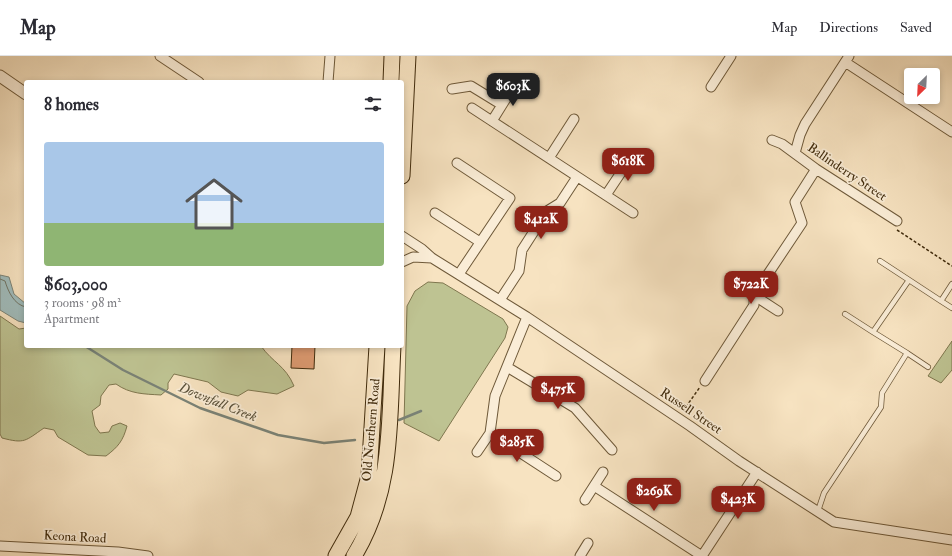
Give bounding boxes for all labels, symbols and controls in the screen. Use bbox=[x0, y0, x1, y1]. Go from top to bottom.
text: Map bbox=[20, 16, 56, 40]
text: Map bbox=[771, 19, 797, 36]
text: Directions bbox=[819, 19, 878, 36]
text: Saved bbox=[900, 19, 932, 36]
north arrow bbox=[904, 68, 940, 104]
map controls bbox=[904, 68, 940, 104]
pin: $603K bbox=[485, 73, 541, 107]
text: $603K bbox=[496, 78, 530, 94]
icon: filters bbox=[362, 93, 384, 115]
text: 8 homes bbox=[44, 94, 99, 115]
street label: Ballinderry Street bbox=[804, 140, 890, 205]
pin: $618K bbox=[600, 148, 656, 182]
text: $618K bbox=[611, 153, 645, 169]
icon: home bbox=[178, 168, 250, 240]
pin: $412K bbox=[513, 206, 569, 240]
text: $412K bbox=[524, 211, 558, 227]
pin: $722K bbox=[723, 271, 779, 305]
text: $603,000 bbox=[44, 274, 108, 295]
text: $722K bbox=[733, 276, 769, 292]
text: 3 rooms · 98 m² bbox=[44, 295, 121, 311]
text: Apartment bbox=[44, 311, 100, 327]
pin: $475K bbox=[530, 376, 586, 410]
street label: Old Northern Road bbox=[359, 377, 384, 482]
water label: Downfall Creek bbox=[176, 378, 260, 425]
text: $475K bbox=[541, 381, 575, 397]
street label: Russell Street bbox=[657, 385, 725, 437]
pin: $285K bbox=[489, 429, 545, 463]
text: $285K bbox=[500, 434, 534, 450]
pin: $269K bbox=[626, 478, 682, 512]
text: $269K bbox=[636, 483, 672, 499]
pin: $423K bbox=[710, 486, 766, 520]
text: $423K bbox=[720, 491, 756, 507]
street label: Keona Road bbox=[43, 527, 107, 547]

